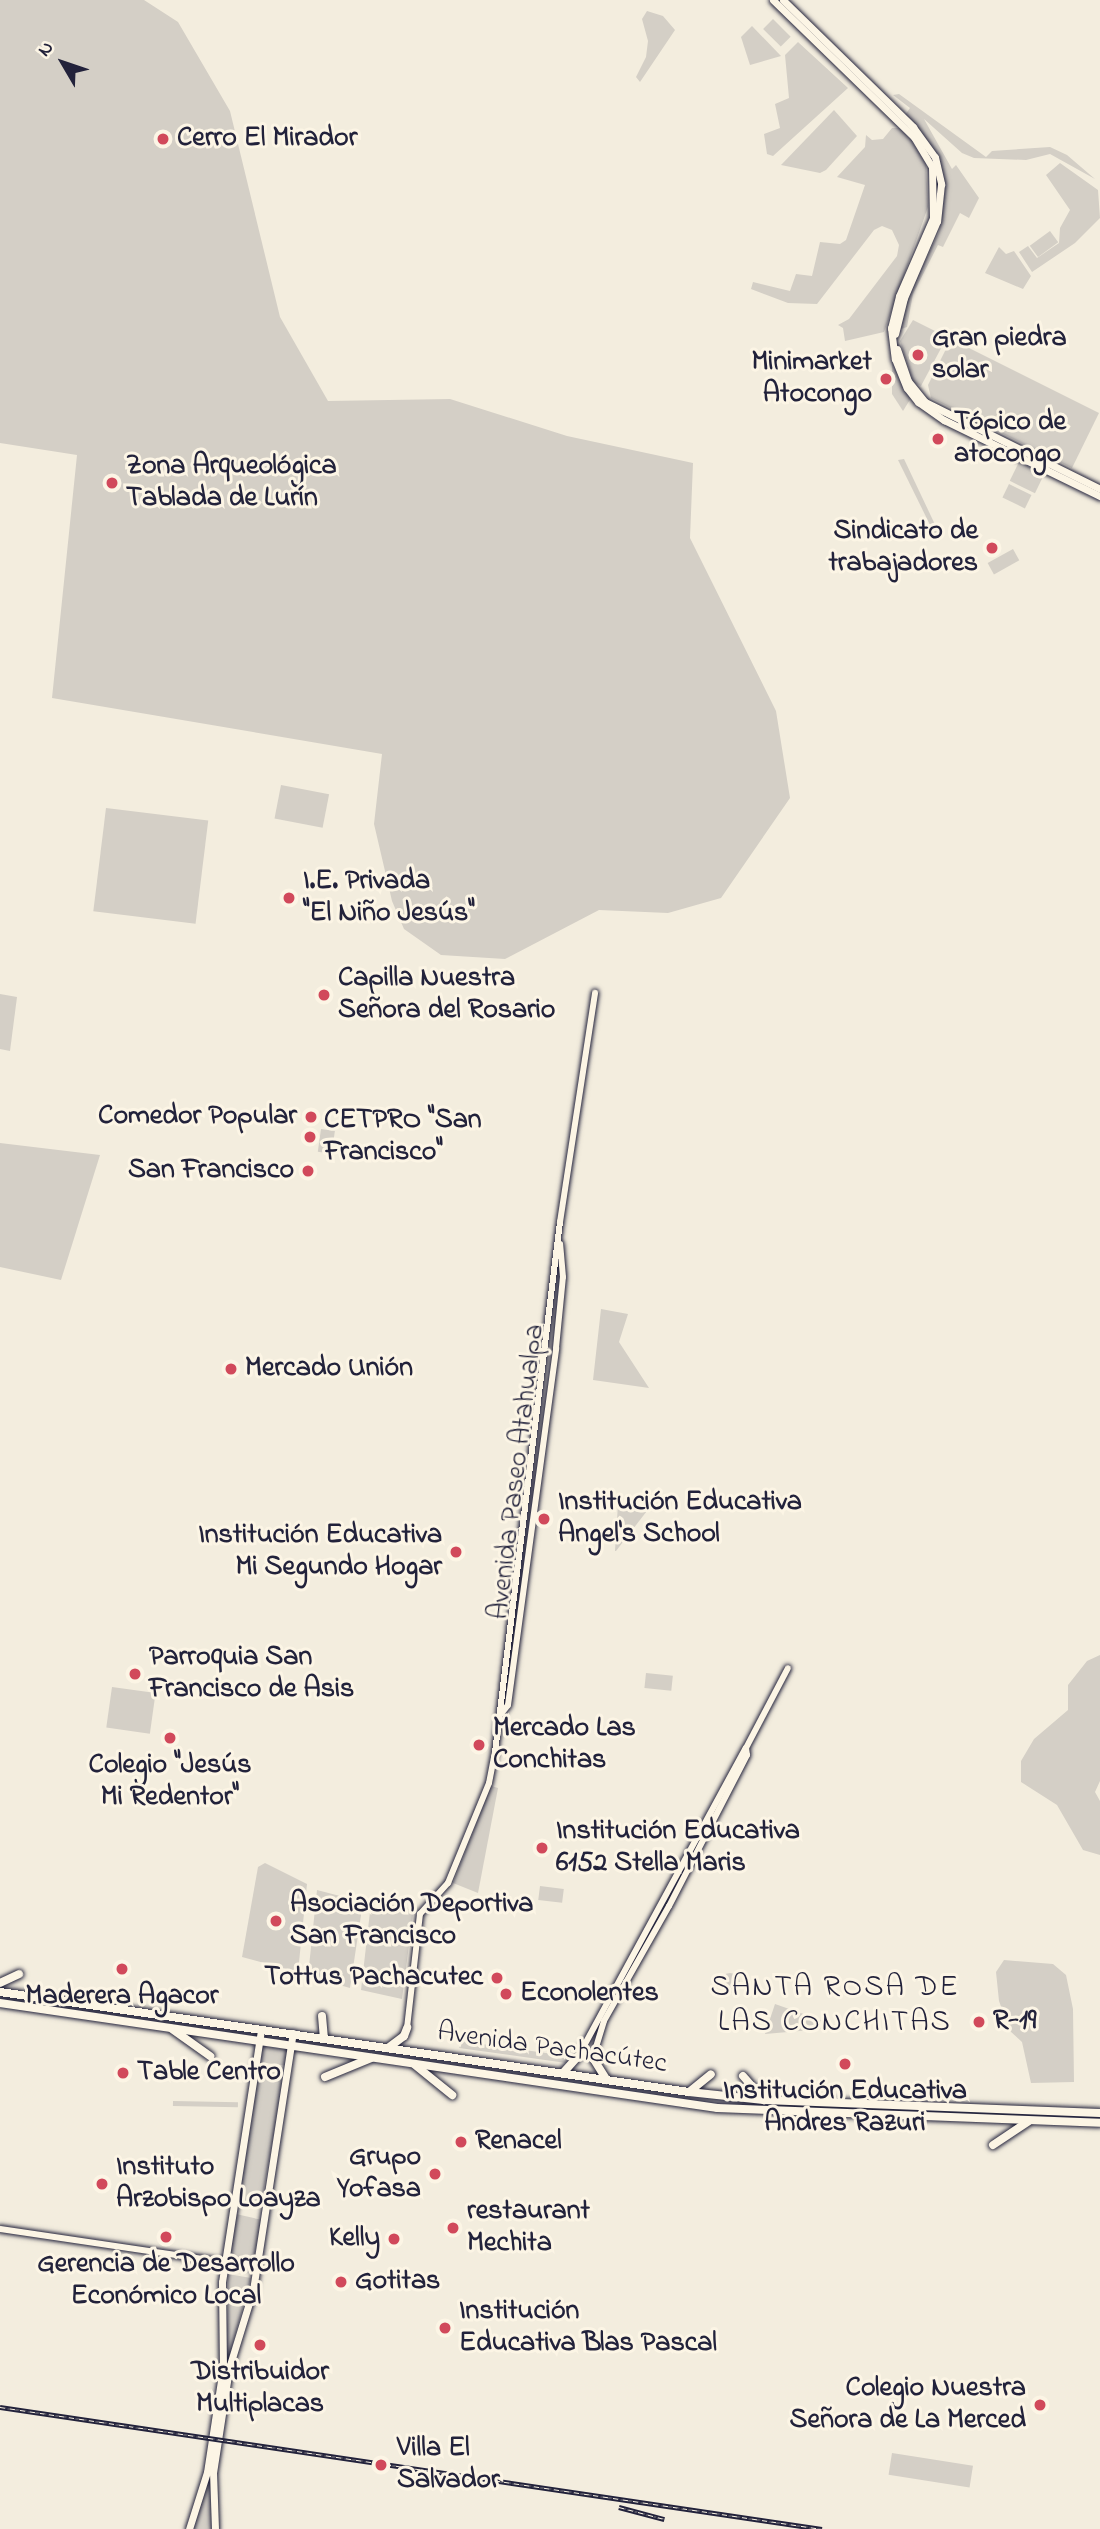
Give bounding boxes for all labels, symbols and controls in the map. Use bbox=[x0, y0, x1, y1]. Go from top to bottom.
north arrow bbox=[28, 28, 98, 98]
text: N bbox=[32, 36, 61, 63]
place label: Cerro El Mirador bbox=[177, 122, 357, 156]
marker: Cerro El Mirador bbox=[155, 131, 171, 147]
place label: Gran piedra solar bbox=[932, 322, 1067, 388]
place label: Minimarket Atocongo bbox=[751, 346, 872, 412]
marker: Gran piedra solar bbox=[910, 347, 926, 363]
marker: Minimarket Atocongo bbox=[878, 371, 894, 387]
place label: Tópico de atocongo bbox=[954, 406, 1066, 472]
marker: Tópico de atocongo bbox=[928, 429, 948, 449]
place label: Zona Arqueológica Tablada de Lurín bbox=[126, 450, 337, 516]
marker: Zona Arqueológica Tablada de Lurín bbox=[104, 475, 120, 491]
place label: Sindicato de trabajadores bbox=[828, 515, 978, 581]
marker: Sindicato de trabajadores bbox=[984, 540, 1000, 556]
place label: I.E. Privada "El Niño Jesús" bbox=[303, 865, 475, 931]
marker: I.E. Privada "El Niño Jesús" bbox=[281, 890, 297, 906]
place label: Capilla Nuestra Señora del Rosario bbox=[338, 962, 555, 1028]
marker: Capilla Nuestra Señora del Rosario bbox=[316, 987, 332, 1003]
place label: Comedor Popular bbox=[98, 1100, 297, 1134]
place label: CETPRO "San Francisco" bbox=[324, 1104, 482, 1170]
marker: Comedor Popular bbox=[303, 1109, 319, 1125]
marker: CETPRO "San Francisco" bbox=[302, 1129, 318, 1145]
place label: San Francisco bbox=[128, 1154, 294, 1188]
marker: San Francisco bbox=[300, 1163, 316, 1179]
street label: Avenida Paseo Atahualpa bbox=[483, 1322, 553, 1622]
place label: Mercado Unión bbox=[245, 1352, 413, 1386]
marker: Mercado Unión bbox=[223, 1361, 239, 1377]
place label: Institución Educativa Angel's School bbox=[558, 1486, 802, 1552]
marker: Institución Educativa Angel's School bbox=[536, 1511, 552, 1527]
place label: Institución Educativa Mi Segundo Hogar bbox=[198, 1519, 442, 1585]
marker: Institución Educativa Mi Segundo Hogar bbox=[448, 1544, 464, 1560]
place label: Parroquia San Francisco de Asis bbox=[149, 1641, 354, 1707]
marker: Parroquia San Francisco de Asis bbox=[127, 1666, 143, 1682]
place label: Mercado Las Conchitas bbox=[493, 1712, 636, 1778]
marker: Colegio "Jesús Mi Redentor" bbox=[162, 1730, 178, 1746]
marker: Mercado Las Conchitas bbox=[471, 1737, 487, 1753]
place label: Colegio "Jesús Mi Redentor" bbox=[89, 1749, 251, 1815]
place label: Institución Educativa 6152 Stella Maris bbox=[556, 1815, 800, 1881]
marker: Institución Educativa 6152 Stella Maris bbox=[534, 1840, 550, 1856]
place label: Asociación Deportiva San Francisco bbox=[290, 1888, 533, 1954]
marker: Asociación Deportiva San Francisco bbox=[268, 1913, 284, 1929]
marker: Maderera Agacor bbox=[114, 1961, 130, 1977]
place label: Tottus Pachacutec bbox=[264, 1961, 483, 1995]
marker: Tottus Pachacutec bbox=[489, 1970, 505, 1986]
district label: SANTA ROSA DE LAS CONCHITAS bbox=[712, 1970, 958, 2040]
place label: Econolentes bbox=[520, 1977, 659, 2011]
place label: Maderera Agacor bbox=[25, 1980, 219, 2014]
marker: Econolentes bbox=[498, 1986, 514, 2002]
place label: R-19 bbox=[993, 2005, 1036, 2039]
marker: R-19 bbox=[971, 2014, 987, 2030]
street label: Avenida Pachacútec bbox=[435, 2016, 669, 2082]
place label: Table Centro bbox=[137, 2056, 281, 2090]
marker: Institución Educativa Andres Razuri bbox=[837, 2056, 853, 2072]
marker: Table Centro bbox=[115, 2065, 131, 2081]
place label: Institución Educativa Andres Razuri bbox=[723, 2075, 967, 2141]
place label: Renacel bbox=[475, 2125, 562, 2159]
marker: Renacel bbox=[453, 2134, 469, 2150]
place label: Grupo Yofasa bbox=[337, 2141, 421, 2207]
place label: Instituto Arzobispo Loayza bbox=[116, 2151, 321, 2217]
marker: Grupo Yofasa bbox=[427, 2166, 443, 2182]
marker: Instituto Arzobispo Loayza bbox=[94, 2176, 110, 2192]
place label: restaurant Mechita bbox=[467, 2195, 590, 2261]
marker: restaurant Mechita bbox=[445, 2220, 461, 2236]
place label: Kelly bbox=[329, 2222, 380, 2256]
marker: Gerencia de Desarrollo Económico Local bbox=[158, 2229, 174, 2245]
marker: Kelly bbox=[386, 2231, 402, 2247]
place label: Gerencia de Desarrollo Económico Local bbox=[37, 2248, 295, 2314]
place label: Gotitas bbox=[355, 2265, 440, 2299]
marker: Gotitas bbox=[333, 2274, 349, 2290]
place label: Institución Educativa Blas Pascal bbox=[459, 2295, 717, 2361]
marker: Institución Educativa Blas Pascal bbox=[437, 2320, 453, 2336]
marker: Distribuidor Multiplacas bbox=[252, 2337, 268, 2353]
place label: Distribuidor Multiplacas bbox=[191, 2356, 329, 2422]
place label: Colegio Nuestra Señora de La Merced bbox=[790, 2372, 1026, 2438]
marker: Colegio Nuestra Señora de La Merced bbox=[1032, 2397, 1048, 2413]
place label: Villa El Salvador bbox=[397, 2432, 500, 2498]
marker: Villa El Salvador bbox=[371, 2455, 391, 2475]

